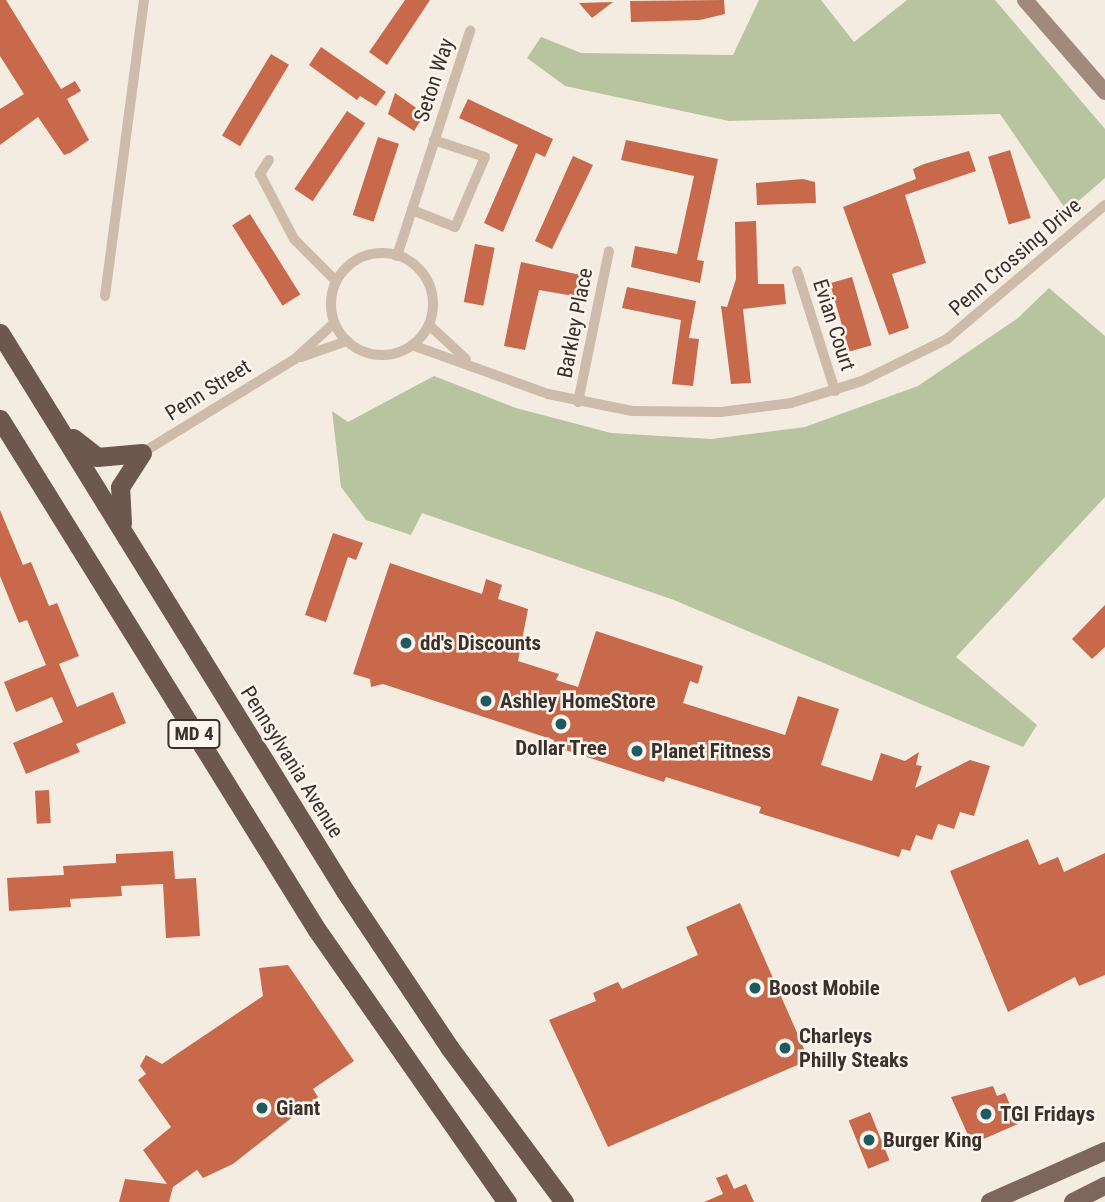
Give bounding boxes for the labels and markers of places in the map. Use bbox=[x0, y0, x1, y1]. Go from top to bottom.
place label: dd's Discounts bbox=[420, 630, 541, 656]
marker: dd's Discounts bbox=[398, 635, 414, 651]
place label: Ashley HomeStore bbox=[500, 688, 655, 714]
marker: Ashley HomeStore bbox=[478, 693, 494, 709]
marker: Dollar Tree bbox=[553, 716, 569, 732]
place label: Dollar Tree bbox=[515, 735, 607, 761]
place label: Planet Fitness bbox=[651, 738, 771, 764]
marker: Planet Fitness bbox=[629, 743, 645, 759]
place label: Boost Mobile bbox=[769, 975, 880, 1001]
marker: Boost Mobile bbox=[747, 980, 763, 996]
place label: Charleys Philly Steaks bbox=[799, 1023, 909, 1073]
marker: Charleys Philly Steaks bbox=[777, 1040, 793, 1056]
place label: Giant bbox=[276, 1095, 320, 1121]
marker: Giant bbox=[254, 1100, 270, 1116]
place label: TGI Fridays bbox=[1000, 1101, 1095, 1127]
marker: TGI Fridays bbox=[978, 1106, 994, 1122]
place label: Burger King bbox=[883, 1127, 982, 1153]
marker: Burger King bbox=[861, 1132, 877, 1148]

